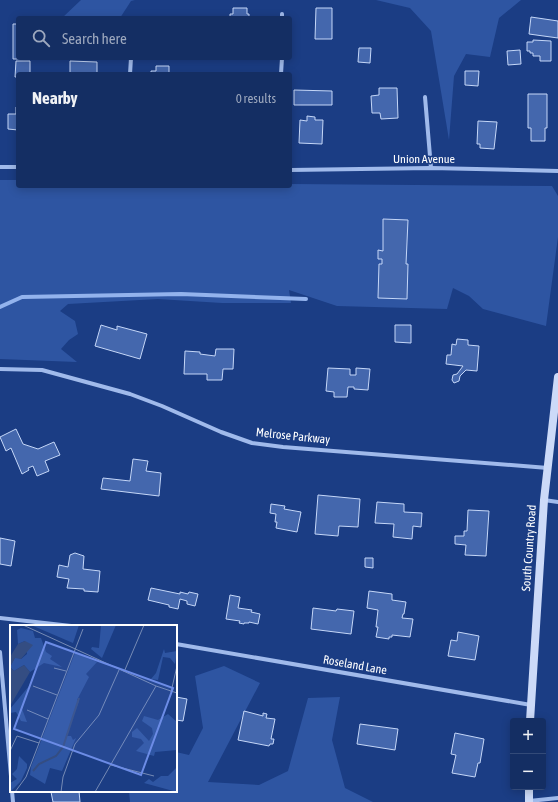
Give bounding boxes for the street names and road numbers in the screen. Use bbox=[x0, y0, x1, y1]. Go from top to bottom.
street label: Union Avenue bbox=[393, 152, 455, 166]
street label: Melrose Parkway bbox=[255, 425, 331, 447]
street label: South Country Road bbox=[519, 504, 539, 592]
street label: Roseland Lane bbox=[322, 652, 388, 678]

